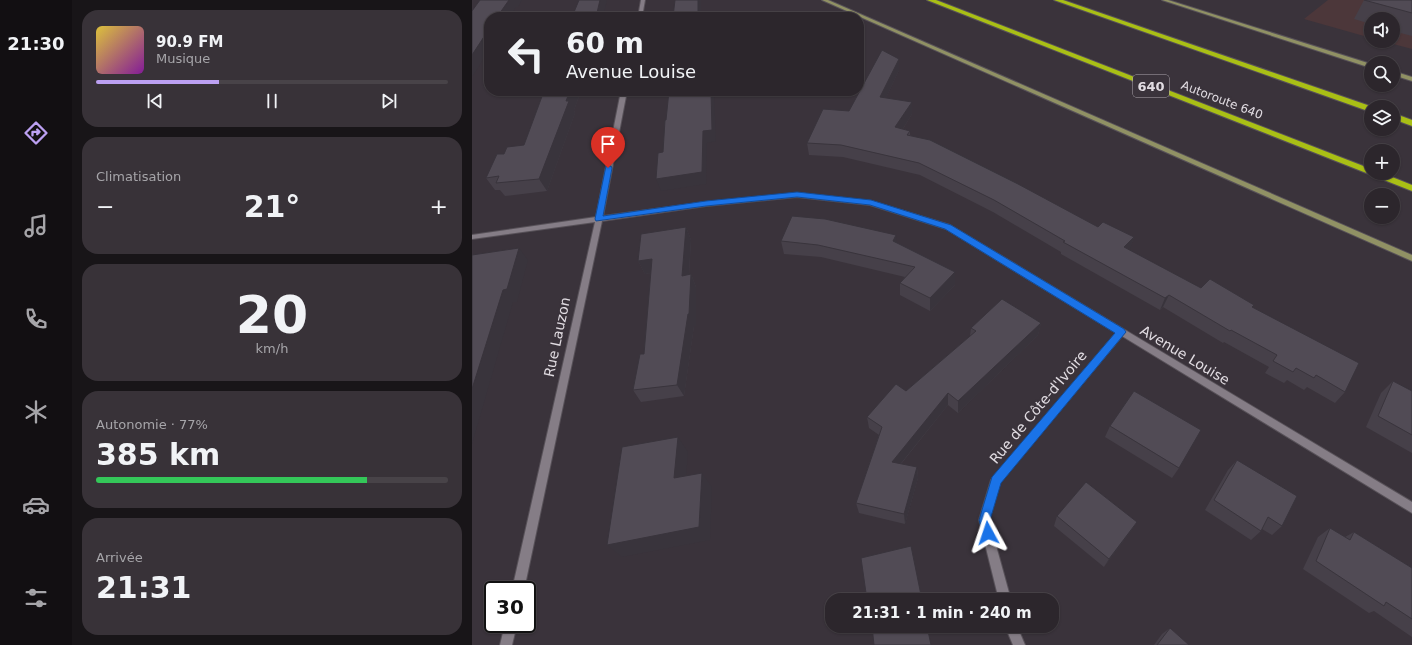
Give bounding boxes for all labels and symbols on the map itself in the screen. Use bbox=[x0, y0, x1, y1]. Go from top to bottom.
road number: 640 bbox=[1133, 75, 1169, 97]
street label: Autoroute 640 bbox=[1179, 78, 1265, 122]
pin bbox=[591, 127, 625, 168]
street label: Rue Lauzon bbox=[541, 296, 573, 378]
street label: Avenue Louise bbox=[1137, 322, 1233, 388]
street label: Rue de Côte-d'Ivoire bbox=[986, 347, 1090, 467]
position arrow bbox=[967, 512, 1009, 554]
speed limit sign: 30 bbox=[484, 581, 536, 633]

